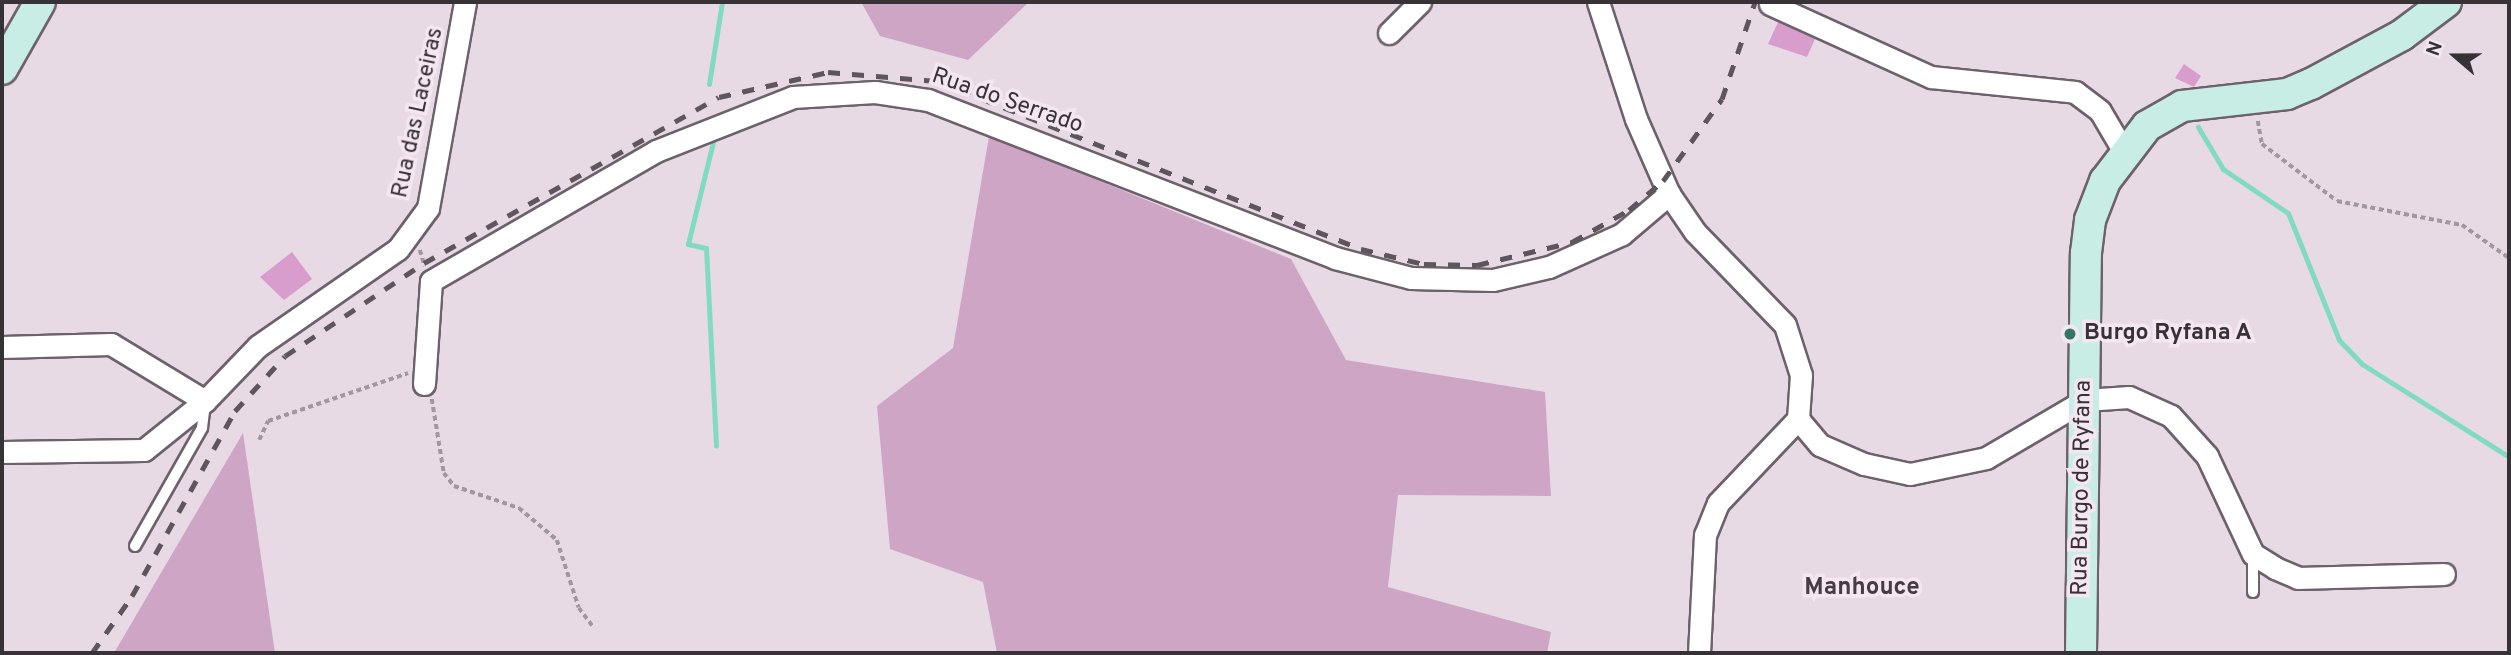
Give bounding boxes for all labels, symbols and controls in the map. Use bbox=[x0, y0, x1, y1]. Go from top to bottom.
north arrow bbox=[2420, 21, 2490, 91]
street label: Rua das Laceiras bbox=[387, 25, 451, 201]
text: N bbox=[2422, 38, 2449, 59]
street label: Rua do Serrado bbox=[928, 63, 1086, 141]
place label: Burgo Ryfana A bbox=[2084, 320, 2253, 348]
marker: Burgo Ryfana A bbox=[2062, 326, 2078, 342]
street label: Rua Burgo de Ryfana bbox=[2067, 380, 2099, 596]
district label: Manhouce bbox=[1804, 575, 1920, 603]

